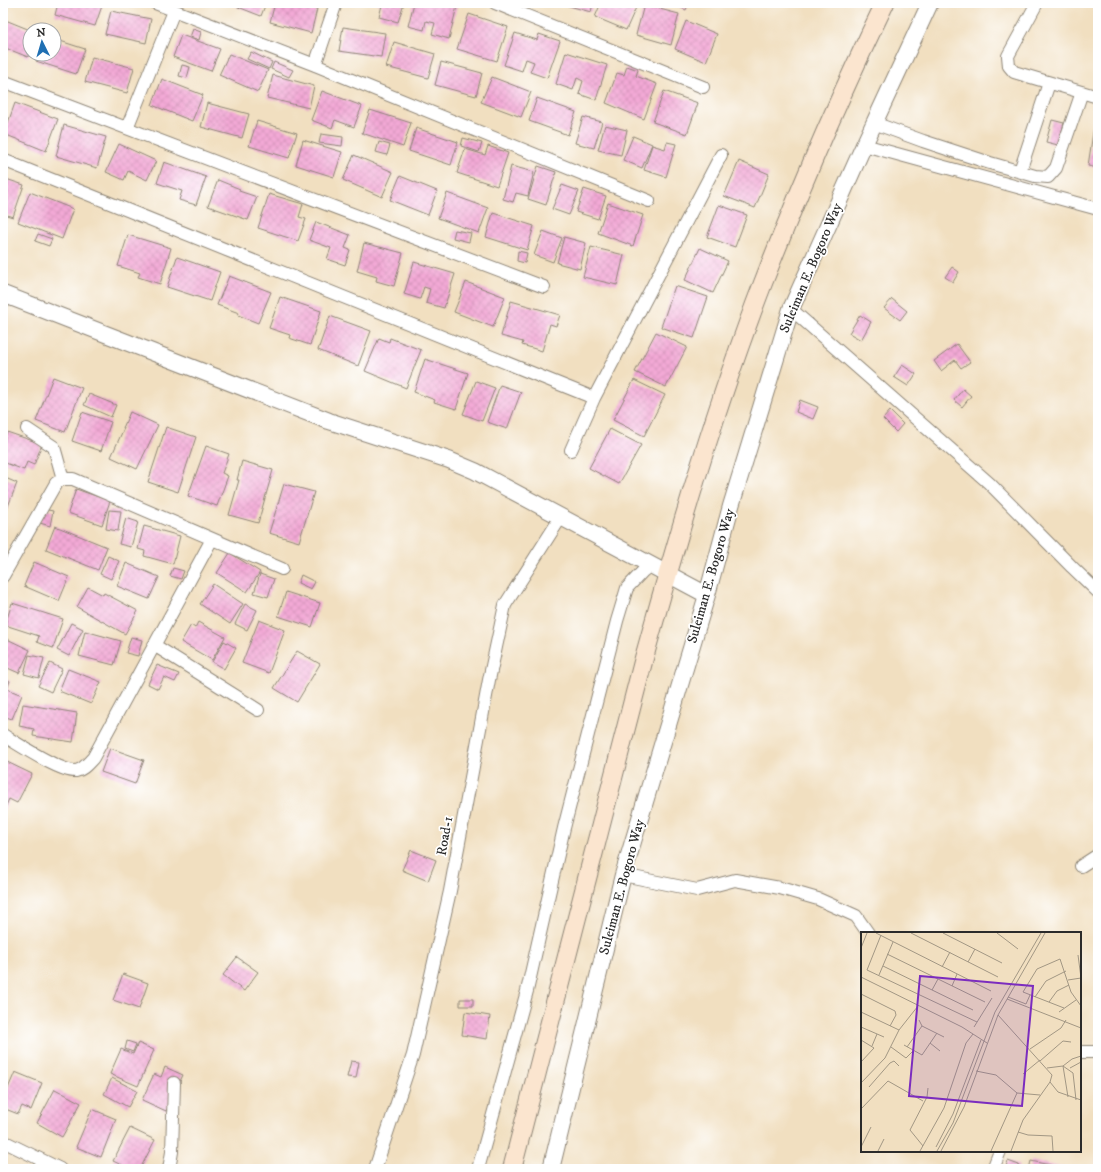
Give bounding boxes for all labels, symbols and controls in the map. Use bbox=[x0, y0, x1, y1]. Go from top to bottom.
north arrow bbox=[22, 22, 62, 62]
text: N bbox=[36, 26, 46, 40]
street label: Suleiman E. Bogoro Way bbox=[775, 200, 847, 336]
street label: Suleiman E. Bogoro Way bbox=[683, 506, 739, 646]
street label: Road-1 bbox=[433, 815, 457, 857]
street label: Suleiman E. Bogoro Way bbox=[595, 817, 649, 957]
inset map bbox=[861, 932, 1081, 1152]

